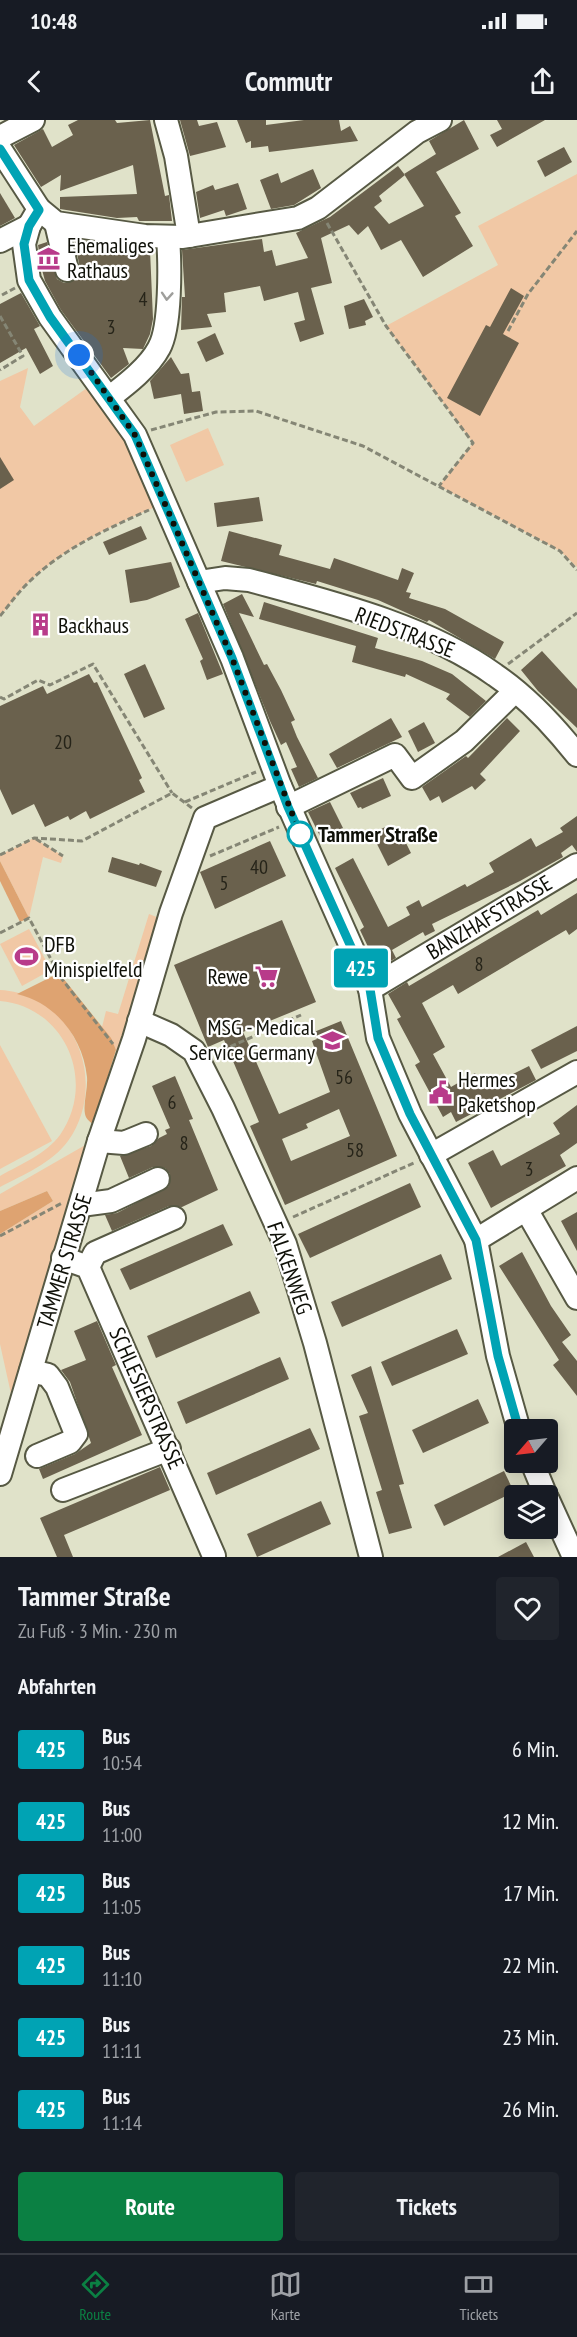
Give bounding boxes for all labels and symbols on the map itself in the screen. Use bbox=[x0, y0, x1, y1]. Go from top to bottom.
place label: Ehemaliges Rathaus bbox=[67, 231, 154, 284]
museum icon: Ehemaliges Rathaus bbox=[36, 245, 62, 271]
house number: 4 bbox=[139, 286, 148, 312]
one-way arrow bbox=[161, 292, 174, 301]
house number: 3 bbox=[107, 314, 116, 340]
your location bbox=[64, 340, 94, 370]
street label: RIEDSTRASSE bbox=[351, 600, 459, 664]
place label: Backhaus bbox=[58, 611, 129, 639]
building icon: Backhaus bbox=[27, 612, 53, 638]
house number: 20 bbox=[54, 729, 72, 755]
place label: Tammer Straße bbox=[318, 820, 438, 848]
marker: Tammer Straße bbox=[287, 821, 313, 847]
house number: 40 bbox=[250, 854, 268, 880]
street label: BANZHAFSTRASSE bbox=[421, 869, 557, 965]
house number: 5 bbox=[220, 870, 229, 896]
place label: DFB Minispielfeld bbox=[44, 930, 142, 983]
sports icon: DFB Minispielfeld bbox=[13, 944, 39, 970]
line badge: 425 bbox=[326, 948, 395, 988]
house number: 8 bbox=[475, 951, 484, 977]
place label: Rewe bbox=[208, 962, 248, 990]
supermarket icon: Rewe bbox=[253, 963, 279, 989]
place label: MSG - Medical Service Germany bbox=[189, 1013, 316, 1066]
school or university icon: MSG - Medical Service Germany bbox=[320, 1027, 346, 1053]
house number: 56 bbox=[335, 1064, 353, 1090]
place label: Hermes Paketshop bbox=[458, 1065, 536, 1118]
public building icon: Hermes Paketshop bbox=[427, 1079, 453, 1105]
house number: 6 bbox=[168, 1089, 177, 1115]
house number: 8 bbox=[180, 1130, 189, 1156]
house number: 58 bbox=[346, 1137, 364, 1163]
house number: 3 bbox=[525, 1156, 534, 1182]
street label: TAMMER STRASSE bbox=[30, 1190, 98, 1332]
street label: FALKENWEG bbox=[261, 1218, 319, 1318]
street label: SCHLESIERSTRASSE bbox=[103, 1323, 191, 1473]
north arrow bbox=[504, 1419, 558, 1473]

